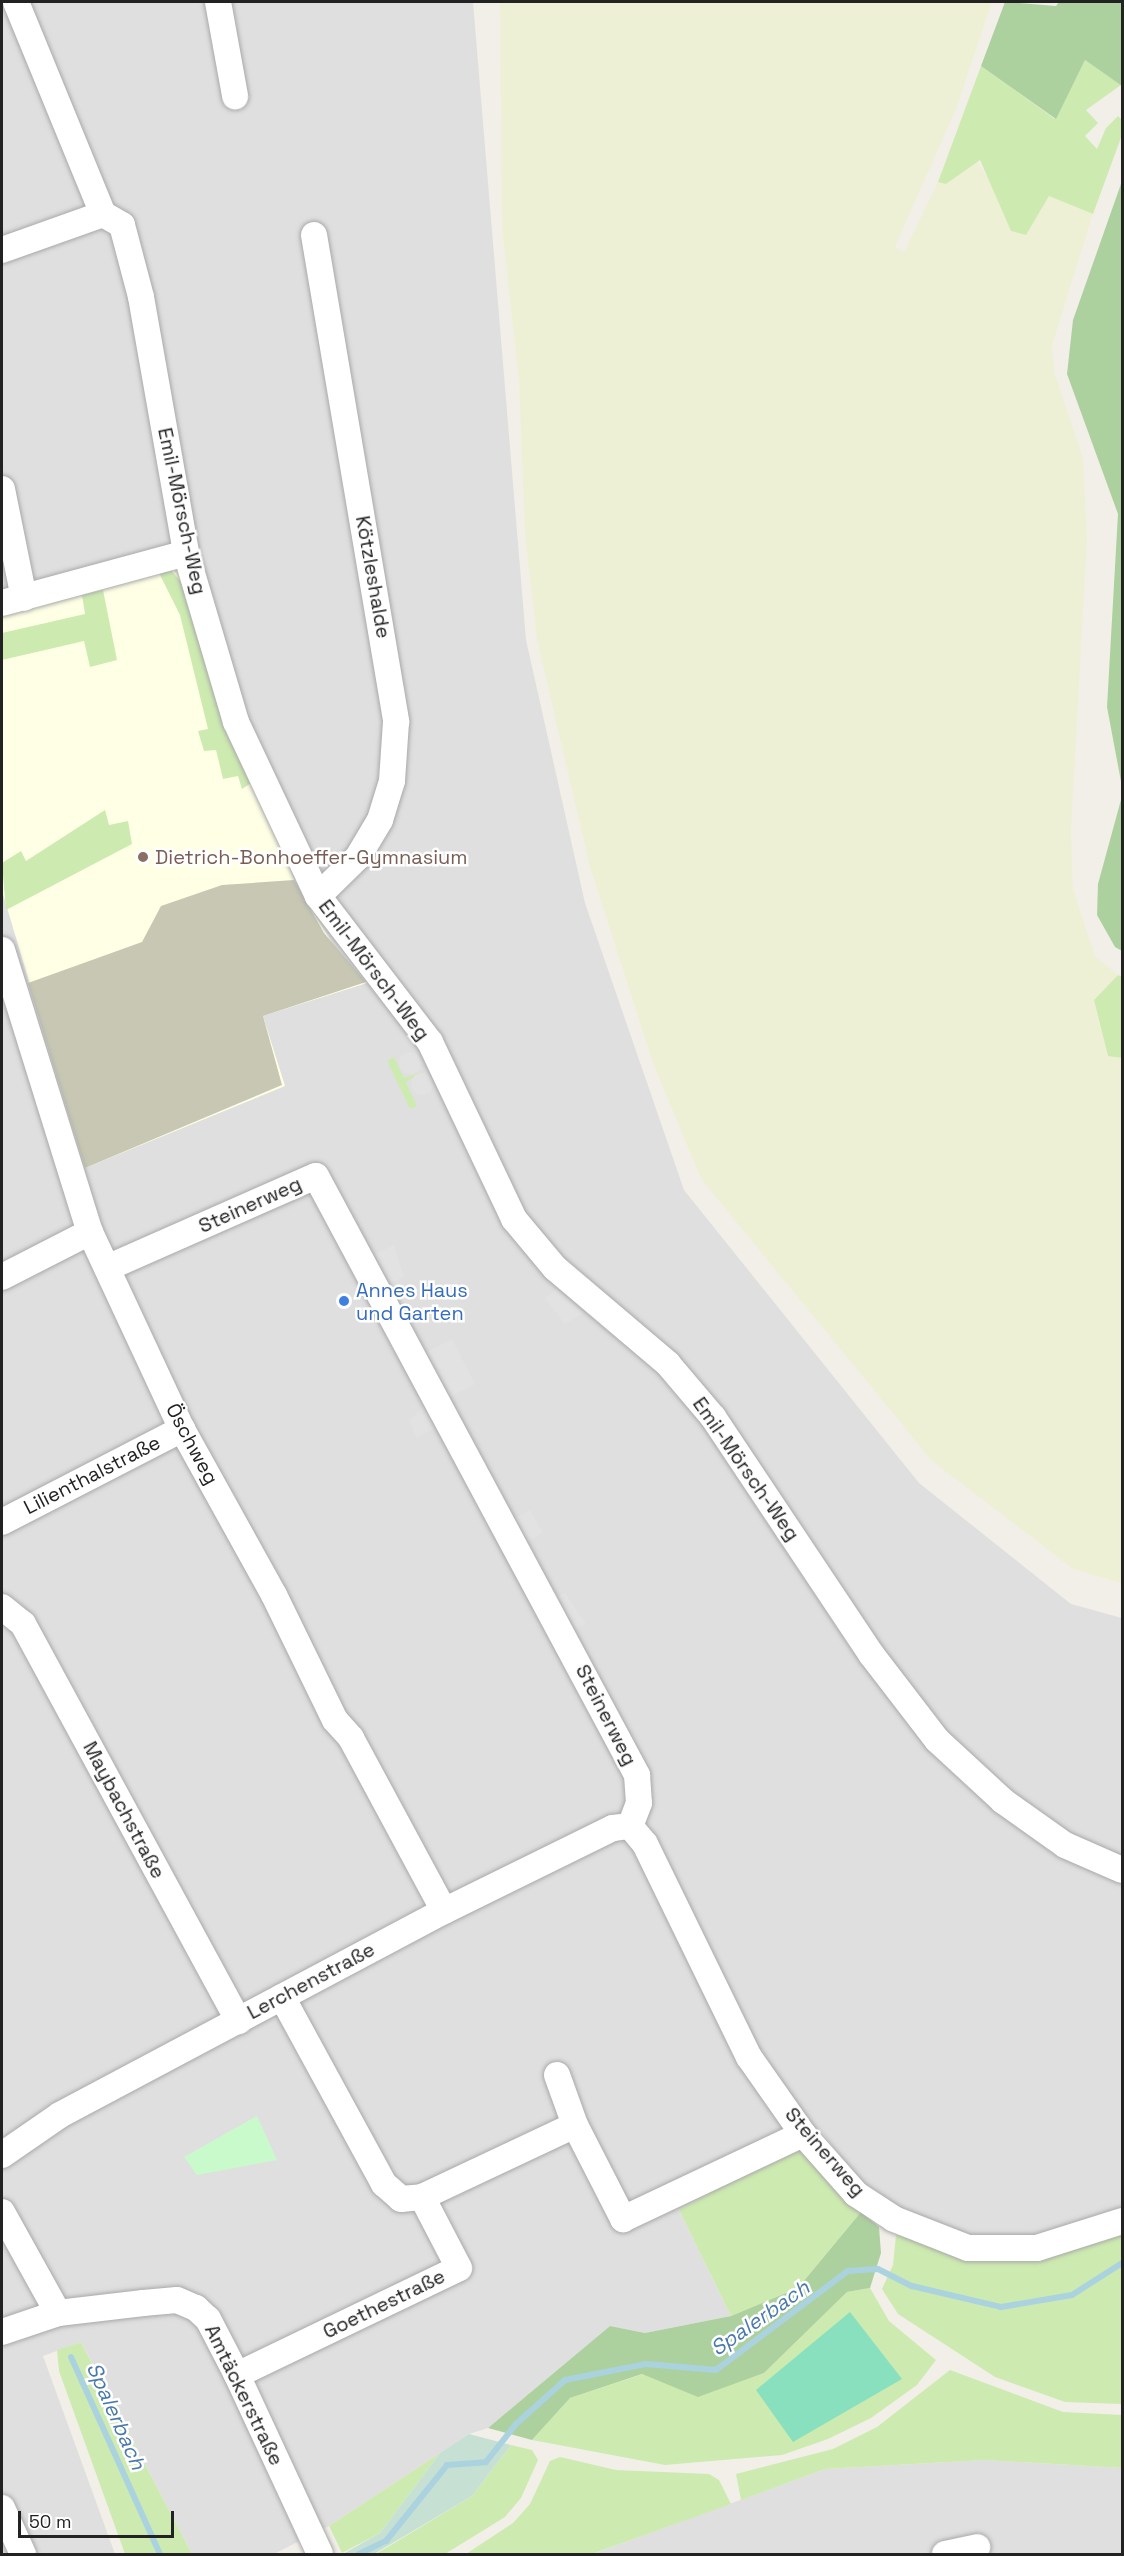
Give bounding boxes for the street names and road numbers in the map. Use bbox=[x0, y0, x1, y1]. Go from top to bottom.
street label: Emil-Mörsch-Weg bbox=[153, 425, 211, 597]
street label: Kötzleshalde bbox=[350, 514, 396, 640]
street label: Emil-Mörsch-Weg bbox=[313, 895, 435, 1045]
street label: Steinerweg bbox=[195, 1172, 305, 1238]
street label: Emil-Mörsch-Weg bbox=[687, 1393, 805, 1545]
street label: Öschweg bbox=[161, 1399, 223, 1489]
street label: Lilienthalstraße bbox=[20, 1430, 164, 1520]
street label: Steinerweg bbox=[570, 1661, 642, 1769]
street label: Maybachstraße bbox=[78, 1737, 170, 1883]
street label: Lerchenstraße bbox=[243, 1937, 379, 2025]
street label: Steinerweg bbox=[780, 2103, 870, 2201]
street label: Goethestraße bbox=[319, 2264, 449, 2344]
street label: Amtäckerstraße bbox=[199, 2321, 289, 2469]

